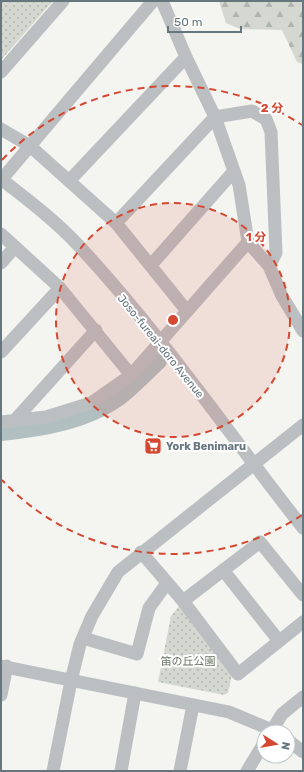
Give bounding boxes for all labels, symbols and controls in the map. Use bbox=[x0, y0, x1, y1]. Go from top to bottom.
scale bar bbox=[168, 8, 241, 34]
text: 50 m bbox=[174, 15, 202, 29]
text: 2 分 bbox=[261, 101, 283, 115]
text: 1 分 bbox=[246, 230, 266, 244]
street label: Joso-fureai-doro Avenue bbox=[115, 292, 206, 401]
centre of rings bbox=[166, 313, 180, 327]
supermarket icon: York Benimaru bbox=[143, 436, 163, 456]
place label: York Benimaru bbox=[166, 440, 246, 453]
park label: 笛の丘公園 bbox=[161, 655, 216, 668]
north arrow bbox=[256, 724, 296, 764]
text: N bbox=[278, 741, 292, 751]

